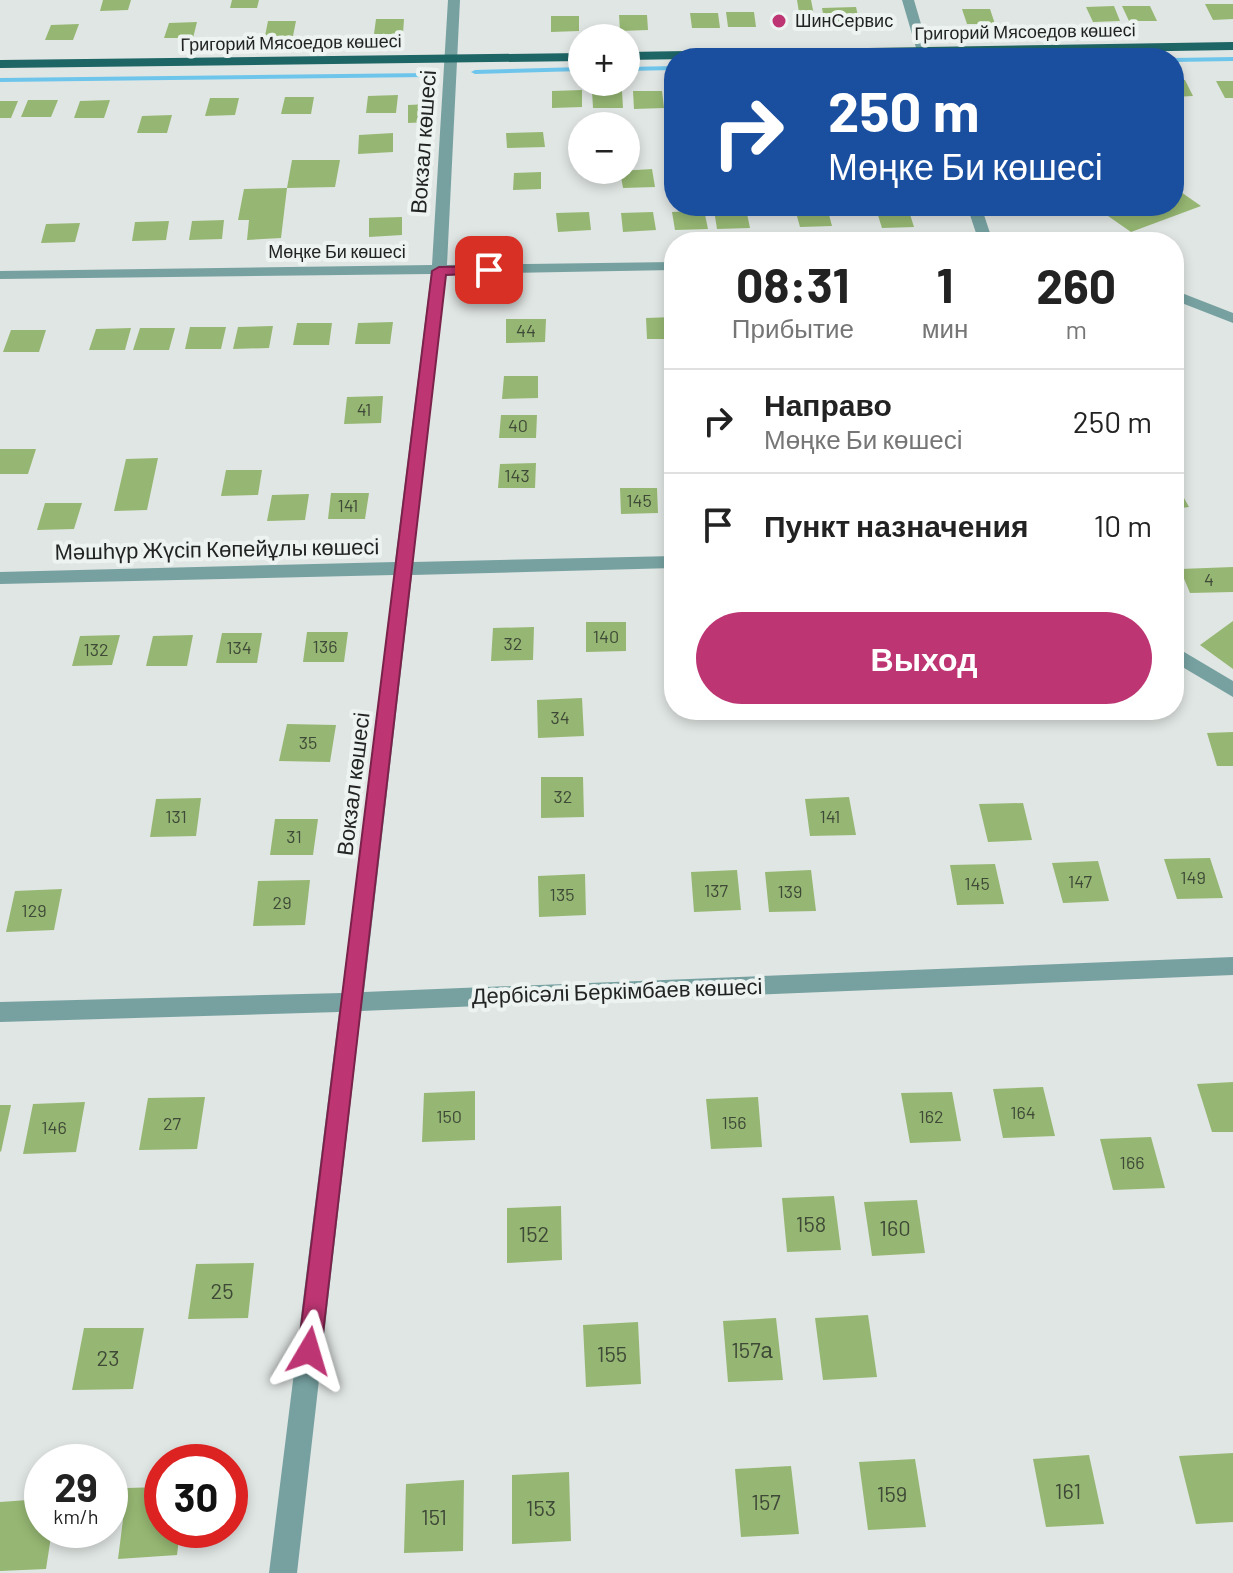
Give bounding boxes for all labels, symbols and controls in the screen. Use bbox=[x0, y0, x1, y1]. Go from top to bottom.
place label: ШинСервис bbox=[795, 9, 893, 31]
marker: ШинСервис bbox=[770, 12, 788, 30]
street label: Григорий Мясоедов көшесі bbox=[914, 18, 1136, 44]
map controls bbox=[568, 24, 640, 184]
button: + bbox=[568, 24, 640, 96]
street label: Григорий Мясоедов көшесі bbox=[180, 29, 402, 55]
street label: Вокзал көшесі bbox=[404, 69, 440, 215]
text: 250 m bbox=[828, 76, 979, 143]
icon: right bbox=[696, 80, 800, 184]
button: − bbox=[568, 112, 640, 184]
text: Мөңке Би көшесі bbox=[828, 144, 1103, 187]
pin bbox=[455, 236, 523, 304]
street label: Мөңке Би көшесі bbox=[268, 240, 406, 262]
icon: arrive bbox=[467, 248, 511, 292]
text: 08:31 bbox=[736, 255, 850, 313]
text: 1 bbox=[937, 255, 954, 313]
text: 260 bbox=[1036, 256, 1116, 314]
text: Прибытие bbox=[732, 312, 854, 343]
text: мин bbox=[922, 312, 968, 343]
text: m bbox=[1065, 313, 1087, 344]
house number: 44 bbox=[516, 319, 536, 341]
text: Направо bbox=[764, 386, 892, 422]
house number: 41 bbox=[357, 398, 371, 420]
icon: right bbox=[696, 399, 740, 443]
text: 250 m bbox=[1073, 403, 1152, 439]
house number: 40 bbox=[508, 414, 528, 436]
text: Мөңке Би көшесі bbox=[764, 423, 963, 454]
house number: 143 bbox=[504, 464, 530, 486]
house number: 145 bbox=[626, 489, 652, 511]
house number: 141 bbox=[338, 494, 358, 516]
icon: arrive bbox=[696, 503, 740, 547]
text: Пункт назначения bbox=[764, 507, 1028, 543]
text: 10 m bbox=[1094, 507, 1152, 543]
street label: Мәшһүр Жүсіп Көпейұлы көшесі bbox=[54, 532, 380, 565]
house number: 4 bbox=[1204, 568, 1214, 590]
button: Выход bbox=[696, 612, 1152, 704]
house number: 140 bbox=[593, 625, 619, 647]
house number: 32 bbox=[504, 632, 522, 654]
house number: 136 bbox=[313, 635, 337, 657]
house number: 134 bbox=[226, 636, 252, 658]
house number: 132 bbox=[83, 638, 109, 660]
house number: 34 bbox=[550, 706, 570, 728]
street label: Вокзал көшесі bbox=[330, 711, 374, 857]
house number: 35 bbox=[299, 731, 317, 753]
house number: 32 bbox=[554, 785, 572, 807]
house number: 131 bbox=[165, 805, 187, 827]
house number: 141 bbox=[820, 805, 840, 827]
house number: 31 bbox=[286, 825, 302, 847]
house number: 149 bbox=[1180, 866, 1206, 888]
house number: 147 bbox=[1068, 870, 1093, 892]
house number: 145 bbox=[964, 872, 990, 894]
house number: 137 bbox=[704, 879, 729, 901]
house number: 139 bbox=[778, 880, 802, 902]
house number: 135 bbox=[550, 883, 574, 905]
house number: 29 bbox=[272, 891, 292, 913]
house number: 129 bbox=[21, 899, 47, 921]
street label: Дербісәлі Беркімбаев көшесі bbox=[471, 972, 763, 1009]
house number: 164 bbox=[1010, 1101, 1036, 1123]
house number: 150 bbox=[436, 1105, 462, 1127]
house number: 162 bbox=[918, 1105, 944, 1127]
house number: 156 bbox=[722, 1111, 746, 1133]
house number: 27 bbox=[163, 1112, 182, 1134]
house number: 146 bbox=[41, 1116, 67, 1138]
house number: 166 bbox=[1120, 1151, 1144, 1173]
house number: 158 bbox=[796, 1210, 826, 1236]
house number: 160 bbox=[879, 1214, 911, 1240]
house number: 152 bbox=[519, 1220, 549, 1246]
house number: 25 bbox=[210, 1277, 234, 1303]
position arrow bbox=[267, 1309, 351, 1393]
house number: 157а bbox=[731, 1336, 774, 1362]
house number: 155 bbox=[597, 1340, 627, 1366]
house number: 23 bbox=[97, 1344, 120, 1370]
speed limit sign: 30 bbox=[144, 1444, 248, 1548]
text: 29 bbox=[54, 1462, 98, 1510]
house number: 161 bbox=[1055, 1477, 1081, 1503]
house number: 159 bbox=[877, 1480, 907, 1506]
house number: 157 bbox=[751, 1488, 781, 1514]
house number: 153 bbox=[526, 1494, 556, 1520]
house number: 151 bbox=[421, 1503, 447, 1529]
text: km/h bbox=[53, 1504, 99, 1528]

